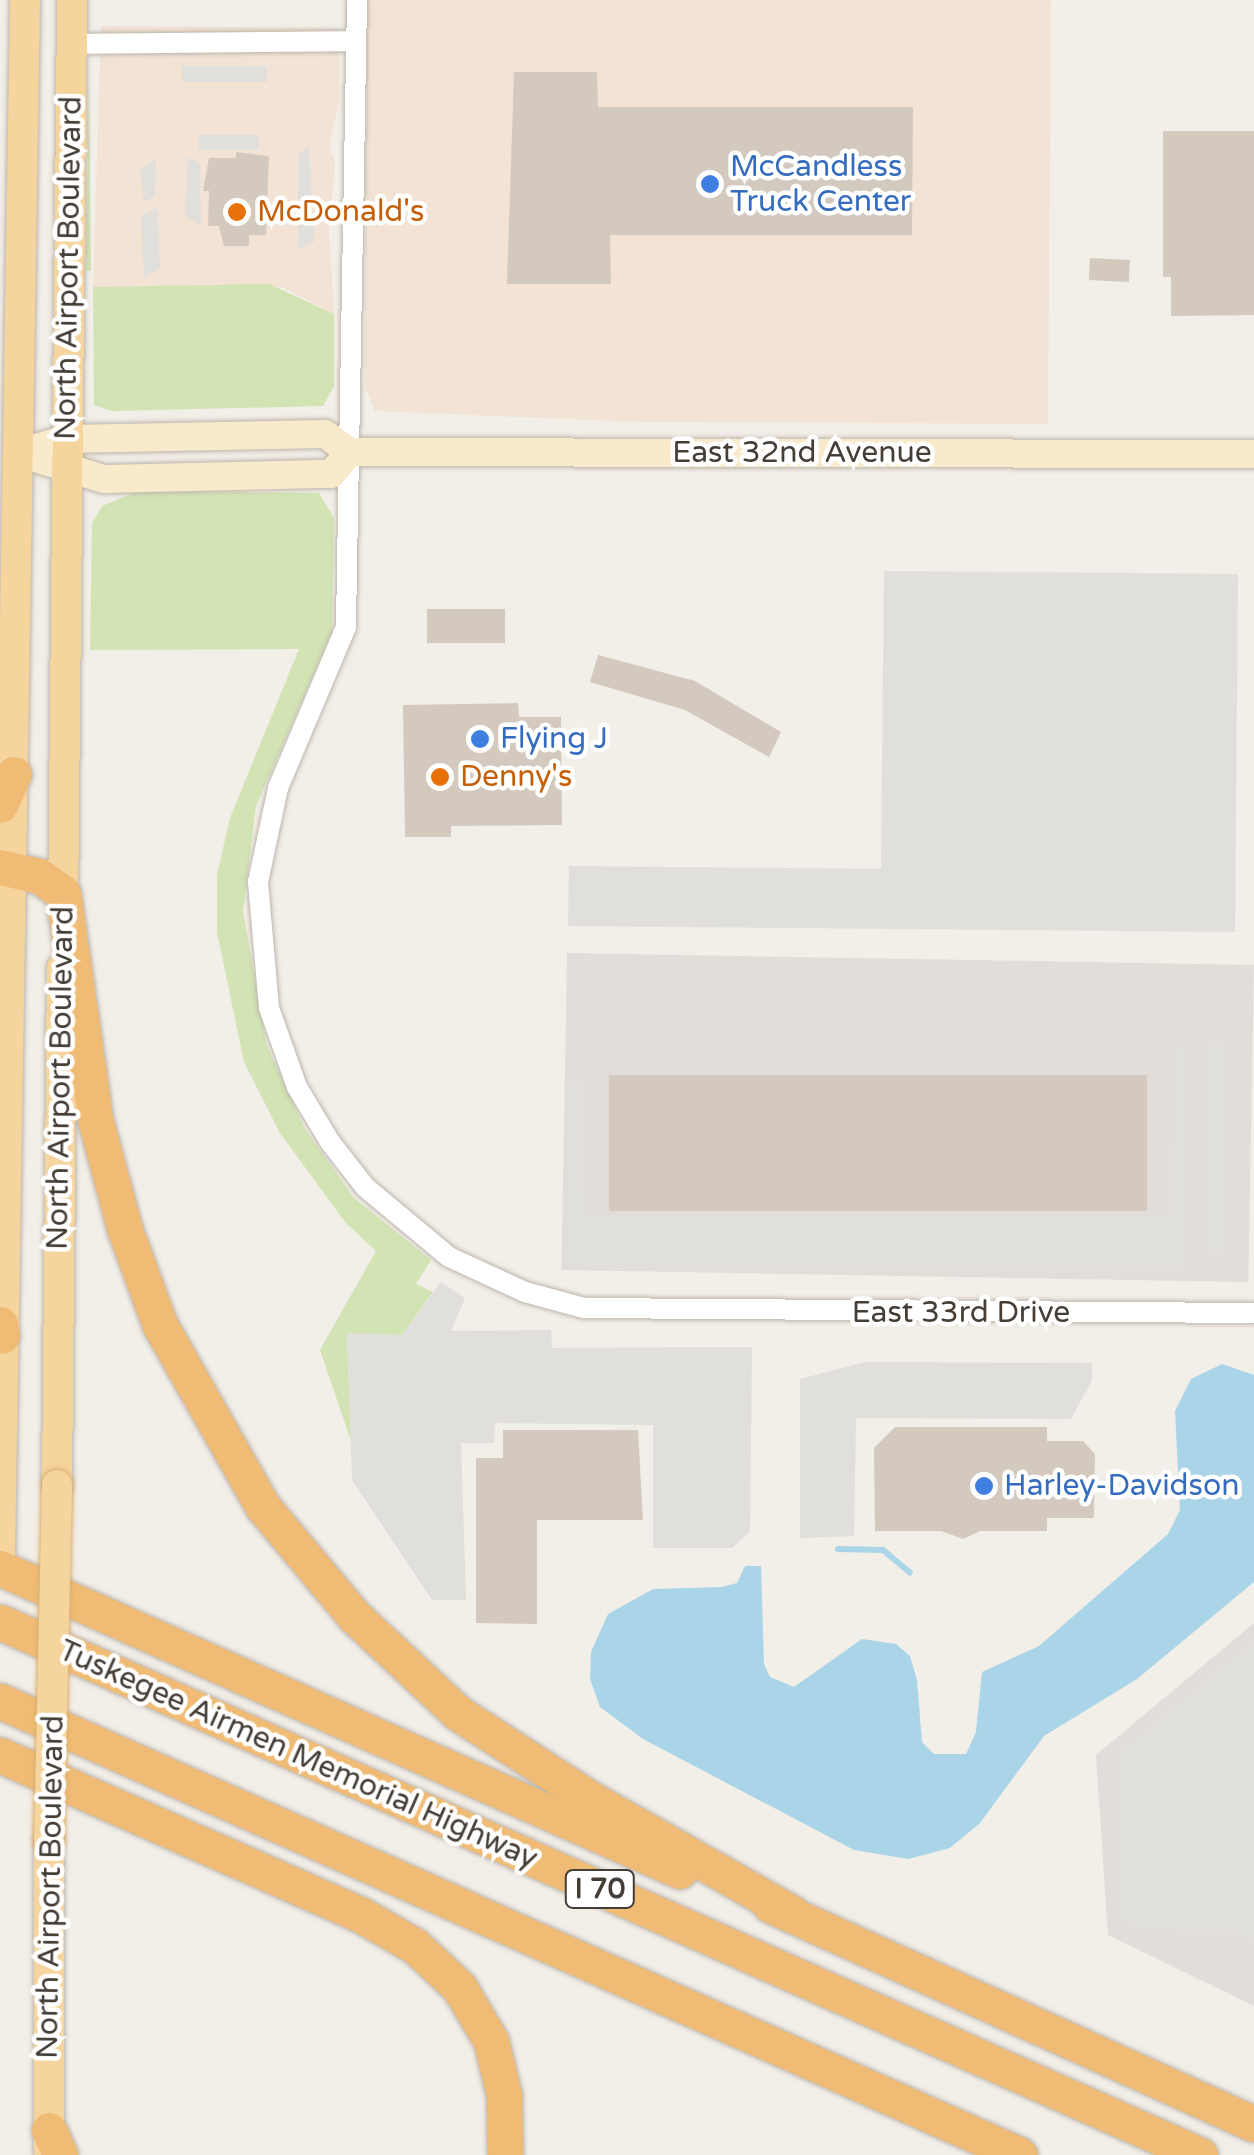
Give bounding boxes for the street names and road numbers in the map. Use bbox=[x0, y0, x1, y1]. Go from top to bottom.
street label: North Airport Boulevard bbox=[48, 96, 90, 440]
street label: East 32nd Avenue bbox=[672, 435, 932, 471]
street label: North Airport Boulevard bbox=[40, 906, 82, 1250]
street label: East 33rd Drive bbox=[852, 1295, 1070, 1331]
street label: Tuskegee Airmen Memorial Highway bbox=[53, 1633, 543, 1877]
street label: North Airport Boulevard bbox=[30, 1715, 72, 2059]
road number: I 70 bbox=[562, 1866, 638, 1912]

